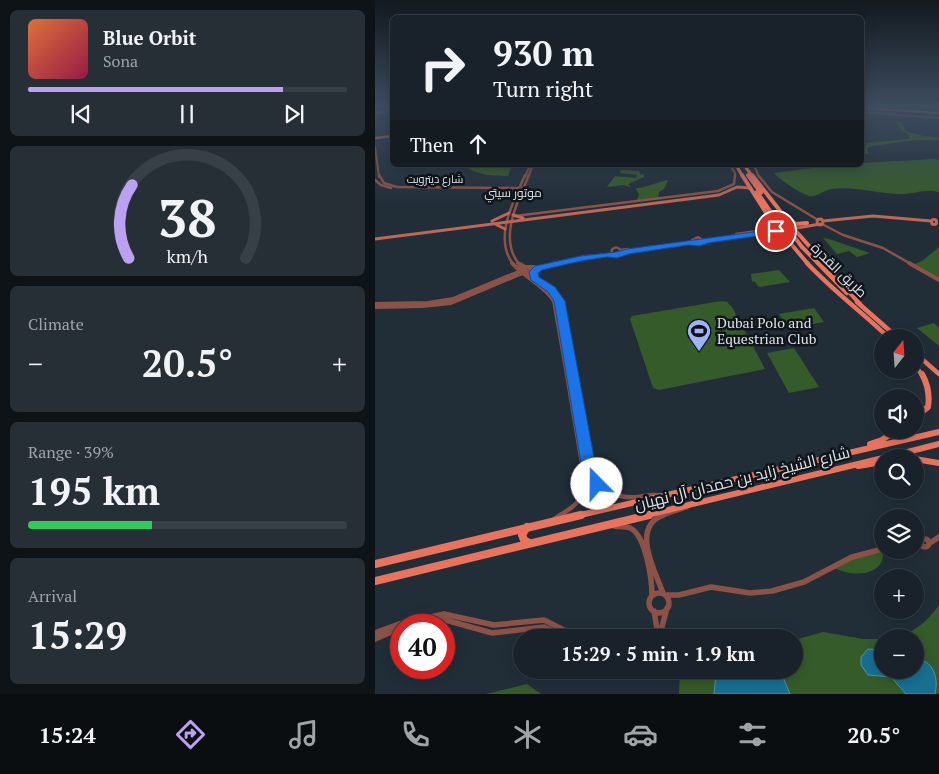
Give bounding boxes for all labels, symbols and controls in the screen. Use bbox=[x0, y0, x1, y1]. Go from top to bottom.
text: Blue Orbit bbox=[103, 25, 196, 50]
text: 930 m bbox=[493, 30, 594, 76]
icon: right bbox=[410, 35, 475, 100]
text: Sona bbox=[103, 50, 138, 72]
text: Turn right bbox=[493, 74, 593, 103]
icon: previous bbox=[67, 100, 95, 128]
icon: pause bbox=[173, 100, 201, 128]
icon: next bbox=[280, 100, 308, 128]
icon: ahead bbox=[464, 130, 492, 158]
text: Then bbox=[410, 132, 454, 157]
street label: شارع ديترويت bbox=[407, 172, 463, 187]
text: 38 bbox=[158, 183, 217, 252]
district label: موتور سيتي bbox=[484, 185, 542, 203]
pin bbox=[755, 210, 797, 252]
icon: arrive bbox=[762, 217, 790, 245]
street label: طريق القدرة bbox=[807, 238, 872, 301]
text: km/h bbox=[167, 244, 209, 268]
text: Climate bbox=[28, 313, 84, 335]
place label: Dubai Polo and Equestrian Club bbox=[717, 313, 817, 348]
sports icon: Dubai Polo and Equestrian Club bbox=[686, 318, 712, 352]
north arrow bbox=[874, 329, 924, 379]
map controls bbox=[874, 329, 924, 679]
text: 20.5° bbox=[142, 338, 233, 388]
text: − bbox=[28, 345, 43, 382]
text: + bbox=[332, 345, 347, 382]
button: sound bbox=[874, 389, 924, 439]
text: Range · 39% bbox=[28, 441, 114, 463]
street label: شارع الشيخ زايد بن حمدان آل نهيان bbox=[632, 441, 852, 516]
button: search bbox=[874, 449, 924, 499]
position arrow bbox=[570, 457, 622, 509]
text: 195 km bbox=[28, 466, 160, 516]
button: layers bbox=[874, 509, 924, 559]
button: + bbox=[874, 569, 924, 619]
text: Arrival bbox=[28, 585, 77, 607]
text: 15:29 bbox=[28, 610, 127, 660]
speed limit sign: 40 bbox=[390, 614, 455, 679]
button: − bbox=[874, 629, 924, 679]
text: 15:29 · 5 min · 1.9 km bbox=[561, 641, 755, 666]
icon: directions bbox=[173, 717, 208, 752]
icon: music bbox=[286, 717, 321, 752]
icon: phone bbox=[398, 717, 433, 752]
icon: climate bbox=[510, 717, 545, 752]
icon: car bbox=[623, 717, 658, 752]
icon: filters bbox=[735, 717, 770, 752]
text: 15:24 bbox=[39, 720, 96, 749]
text: 20.5° bbox=[847, 720, 900, 749]

